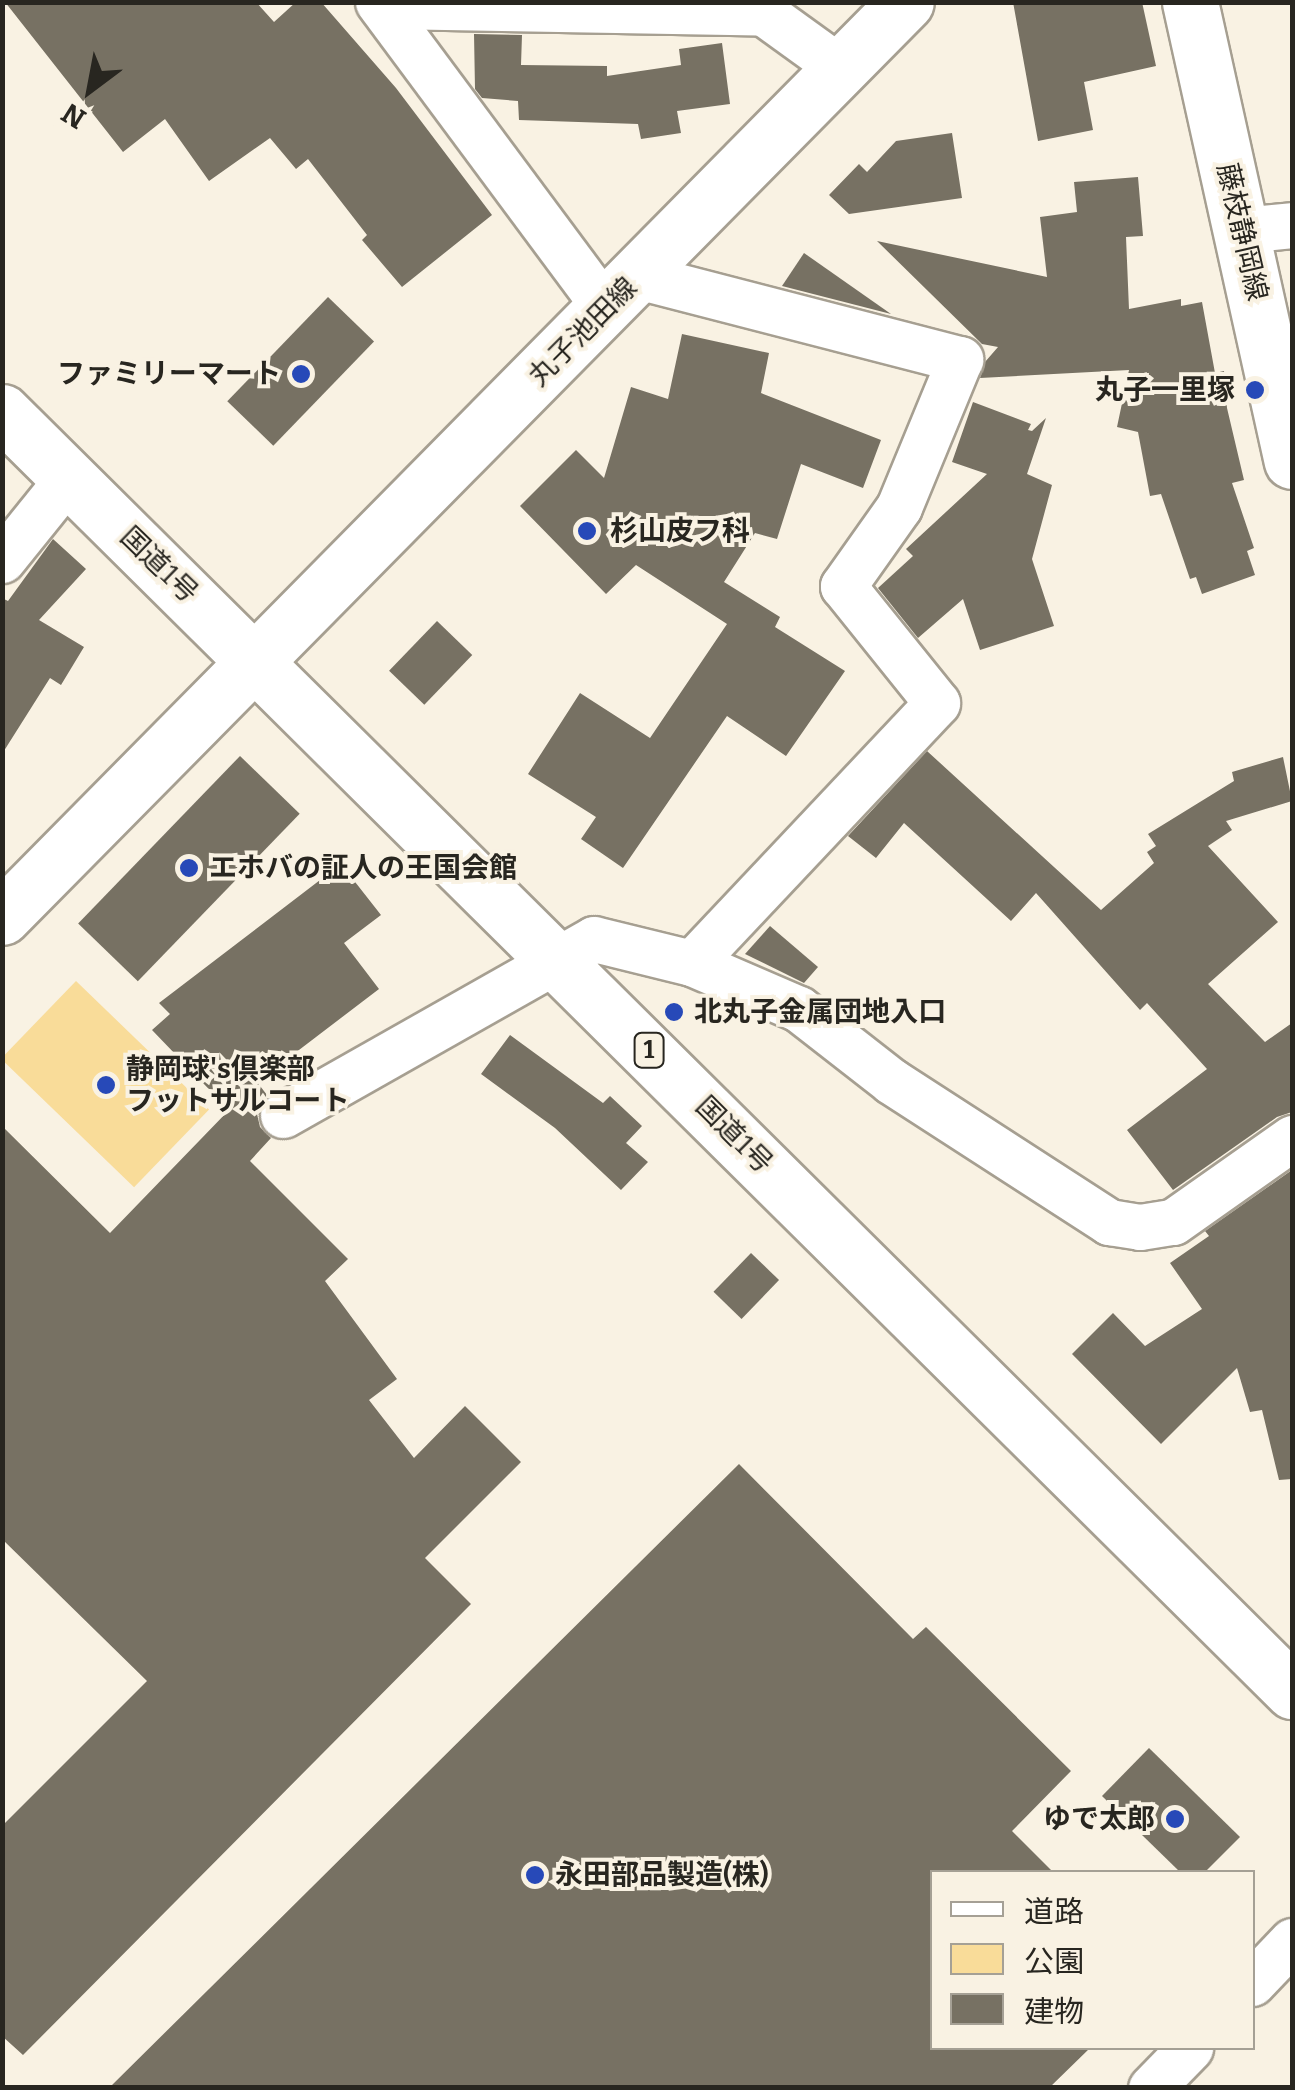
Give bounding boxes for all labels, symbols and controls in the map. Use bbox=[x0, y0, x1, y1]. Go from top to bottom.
north arrow bbox=[40, 40, 140, 140]
text: N bbox=[56, 96, 92, 136]
street label: 藤枝静岡線 bbox=[1210, 160, 1274, 304]
street label: 丸子池田線 bbox=[522, 271, 644, 393]
place label: ファミリーマート bbox=[57, 357, 281, 391]
marker: ファミリーマート bbox=[290, 363, 312, 385]
place label: 丸子一里塚 bbox=[1095, 373, 1235, 407]
marker: 丸子一里塚 bbox=[1244, 379, 1266, 401]
place label: 杉山皮フ科 bbox=[610, 514, 750, 548]
marker: 杉山皮フ科 bbox=[574, 518, 600, 544]
street label: 国道1号 bbox=[113, 520, 205, 610]
place label: エホバの証人の王国会館 bbox=[209, 851, 517, 885]
marker: エホバの証人の王国会館 bbox=[178, 857, 200, 879]
place label: 北丸子金属団地入口 bbox=[694, 995, 946, 1029]
marker: 北丸子金属団地入口 bbox=[663, 1001, 685, 1023]
road number: 1 bbox=[632, 1030, 666, 1070]
place label: 静岡球's倶楽部 フットサルコート bbox=[126, 1052, 350, 1118]
marker: 静岡球's倶楽部 フットサルコート bbox=[95, 1074, 117, 1096]
street label: 国道1号 bbox=[688, 1089, 780, 1181]
place label: ゆで太郎 bbox=[1043, 1802, 1155, 1836]
marker: ゆで太郎 bbox=[1164, 1808, 1186, 1830]
place label: 永田部品製造(株) bbox=[555, 1858, 769, 1892]
marker: 永田部品製造(株) bbox=[524, 1864, 546, 1886]
legend bbox=[930, 1870, 1255, 2050]
text: 道路 bbox=[1024, 1894, 1084, 1930]
text: 公園 bbox=[1024, 1944, 1084, 1980]
text: 建物 bbox=[1024, 1994, 1084, 2030]

